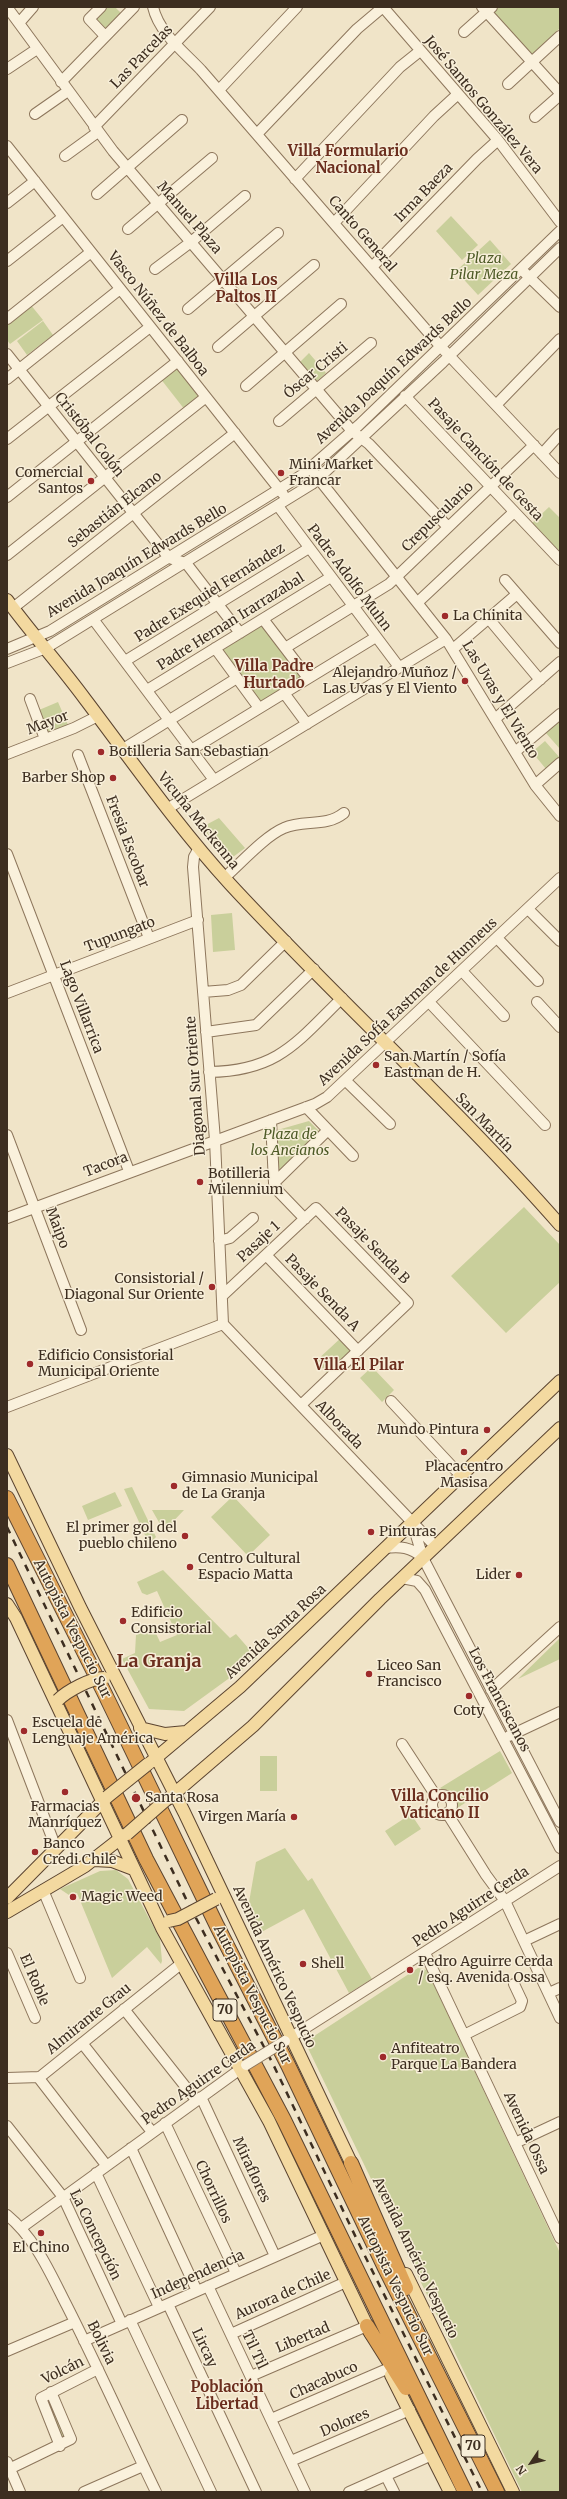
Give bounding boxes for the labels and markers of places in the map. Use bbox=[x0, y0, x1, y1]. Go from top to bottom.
place label: Mini Market Francar bbox=[289, 457, 373, 490]
place label: Comercial Santos bbox=[15, 465, 83, 498]
marker: Mini Market Francar bbox=[276, 468, 286, 478]
marker: Comercial Santos bbox=[86, 476, 96, 486]
place label: La Chinita bbox=[453, 608, 523, 624]
marker: La Chinita bbox=[440, 611, 450, 621]
place label: Alejandro Muñoz / Las Uvas y El Viento bbox=[323, 665, 457, 698]
marker: Alejandro Muñoz / Las Uvas y El Viento bbox=[460, 676, 470, 686]
place label: Botilleria San Sebastian bbox=[109, 744, 269, 760]
marker: Botilleria San Sebastian bbox=[96, 747, 106, 757]
place label: Barber Shop bbox=[22, 770, 105, 786]
marker: Barber Shop bbox=[108, 773, 118, 783]
place label: San Martín / Sofía Eastman de H. bbox=[384, 1049, 506, 1082]
marker: San Martín / Sofía Eastman de H. bbox=[371, 1060, 381, 1070]
place label: Botilleria Milennium bbox=[208, 1166, 284, 1198]
marker: Botilleria Milennium bbox=[195, 1177, 205, 1187]
place label: Consistorial / Diagonal Sur Oriente bbox=[64, 1271, 204, 1304]
marker: Consistorial / Diagonal Sur Oriente bbox=[207, 1282, 217, 1292]
place label: Edificio Consistorial Municipal Oriente bbox=[38, 1348, 174, 1380]
marker: Edificio Consistorial Municipal Oriente bbox=[25, 1359, 35, 1369]
place label: Mundo Pintura bbox=[377, 1422, 479, 1438]
marker: Mundo Pintura bbox=[482, 1425, 492, 1435]
marker: Placacentro Masisa bbox=[459, 1447, 469, 1457]
place label: Placacentro Masisa bbox=[425, 1459, 503, 1492]
place label: Gimnasio Municipal de La Granja bbox=[182, 1470, 318, 1502]
marker: Gimnasio Municipal de La Granja bbox=[169, 1481, 179, 1491]
place label: El primer gol del pueblo chileno bbox=[66, 1520, 177, 1552]
place label: Pinturas bbox=[379, 1524, 436, 1540]
marker: Pinturas bbox=[366, 1527, 376, 1537]
marker: El primer gol del pueblo chileno bbox=[180, 1531, 190, 1541]
place label: Centro Cultural Espacio Matta bbox=[198, 1551, 300, 1584]
marker: Centro Cultural Espacio Matta bbox=[185, 1562, 195, 1572]
place label: Lider bbox=[476, 1567, 511, 1583]
marker: Lider bbox=[514, 1570, 524, 1580]
place label: Edificio Consistorial bbox=[131, 1605, 212, 1638]
marker: Edificio Consistorial bbox=[118, 1616, 128, 1626]
place label: Liceo San Francisco bbox=[377, 1658, 442, 1690]
marker: Liceo San Francisco bbox=[364, 1669, 374, 1679]
marker: Coty bbox=[464, 1691, 474, 1701]
place label: Coty bbox=[454, 1703, 484, 1719]
place label: Escuela de Lenguaje América bbox=[32, 1715, 153, 1748]
marker: Escuela de Lenguaje América bbox=[19, 1726, 29, 1736]
marker: Farmacias Manríquez bbox=[60, 1787, 70, 1797]
place label: Santa Rosa bbox=[145, 1790, 219, 1806]
marker: Santa Rosa bbox=[130, 1792, 142, 1804]
place label: Farmacias Manríquez bbox=[28, 1799, 102, 1832]
place label: Virgen María bbox=[198, 1809, 286, 1825]
marker: Virgen María bbox=[289, 1812, 299, 1822]
place label: Banco Credi Chile bbox=[43, 1836, 116, 1868]
marker: Banco Credi Chile bbox=[30, 1847, 40, 1857]
place label: Magic Weed bbox=[81, 1889, 163, 1905]
marker: Magic Weed bbox=[68, 1892, 78, 1902]
place label: Pedro Aguirre Cerda / esq. Avenida Ossa bbox=[418, 1954, 553, 1986]
place label: Shell bbox=[311, 1956, 344, 1972]
marker: Shell bbox=[298, 1959, 308, 1969]
marker: Pedro Aguirre Cerda / esq. Avenida Ossa bbox=[405, 1965, 415, 1975]
place label: Anfiteatro Parque La Bandera bbox=[391, 2041, 517, 2074]
marker: Anfiteatro Parque La Bandera bbox=[378, 2052, 388, 2062]
marker: El Chino bbox=[36, 2228, 46, 2238]
place label: El Chino bbox=[12, 2240, 70, 2256]

